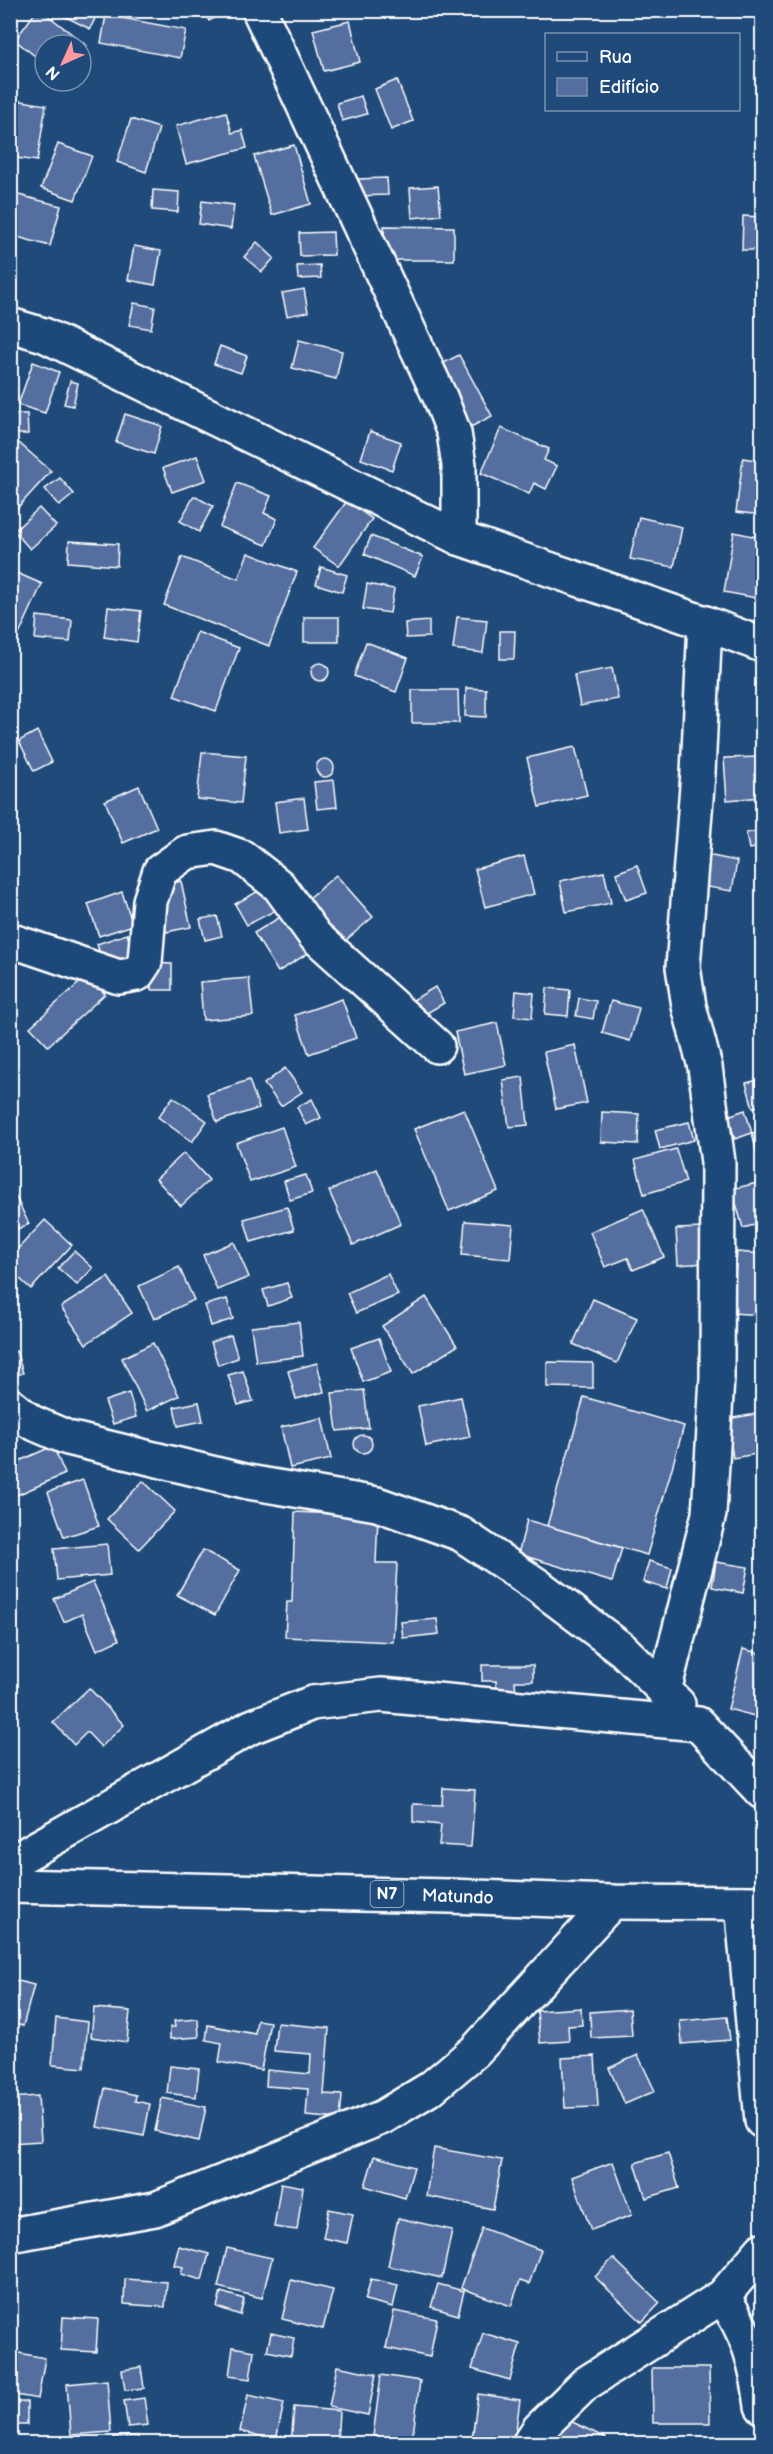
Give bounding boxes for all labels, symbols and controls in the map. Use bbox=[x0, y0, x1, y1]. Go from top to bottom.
north arrow bbox=[33, 33, 93, 93]
legend bbox=[545, 33, 740, 111]
text: Rua bbox=[599, 47, 632, 68]
text: N bbox=[42, 62, 64, 84]
text: Edifício bbox=[599, 77, 659, 98]
road number: N7 bbox=[370, 1881, 404, 1907]
street label: Matundo bbox=[422, 1885, 494, 1908]

